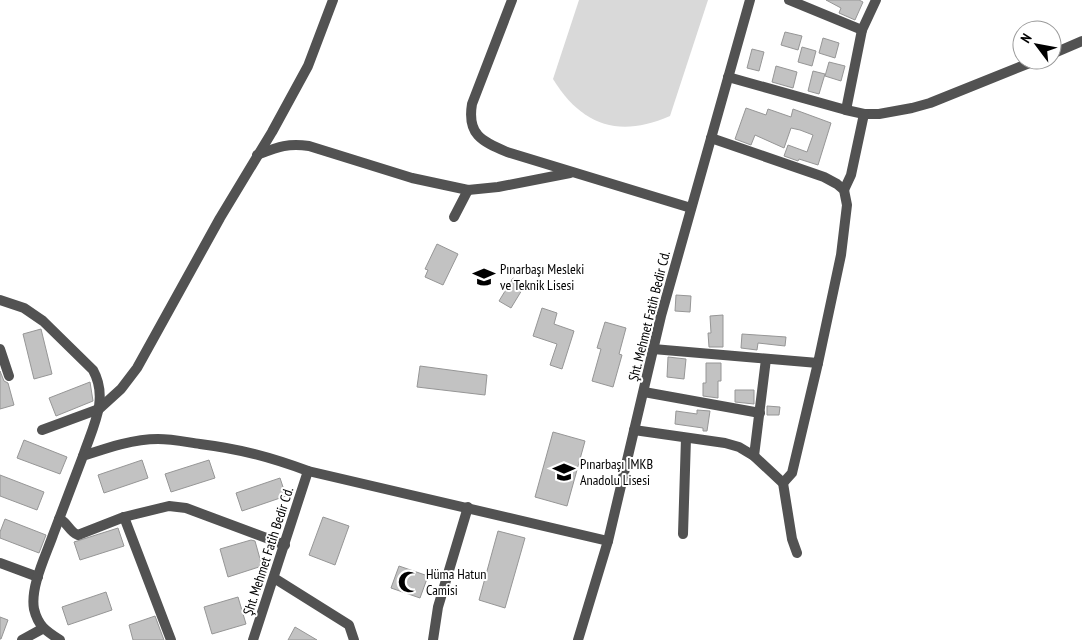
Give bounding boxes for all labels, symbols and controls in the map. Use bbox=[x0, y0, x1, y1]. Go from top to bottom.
north arrow bbox=[1012, 20, 1062, 70]
text: N bbox=[1016, 30, 1036, 46]
street label: Şht. Mehmet Fatih Bedir Cd. bbox=[624, 249, 674, 383]
place label: Pınarbaşı Mesleki ve Teknik Lisesi bbox=[500, 260, 584, 294]
school or university icon: Pınarbaşı Mesleki ve Teknik Lisesi bbox=[471, 264, 497, 290]
place label: Pınarbaşı İMKB Anadolu Lisesi bbox=[580, 455, 653, 489]
school or university icon: Pınarbaşı İMKB Anadolu Lisesi bbox=[551, 459, 577, 485]
street label: Şht. Mehmet Fatih Bedir Cd. bbox=[239, 485, 297, 617]
place label: Hüma Hatun Camisi bbox=[426, 565, 486, 599]
mosque icon: Hüma Hatun Camisi bbox=[396, 569, 422, 595]

